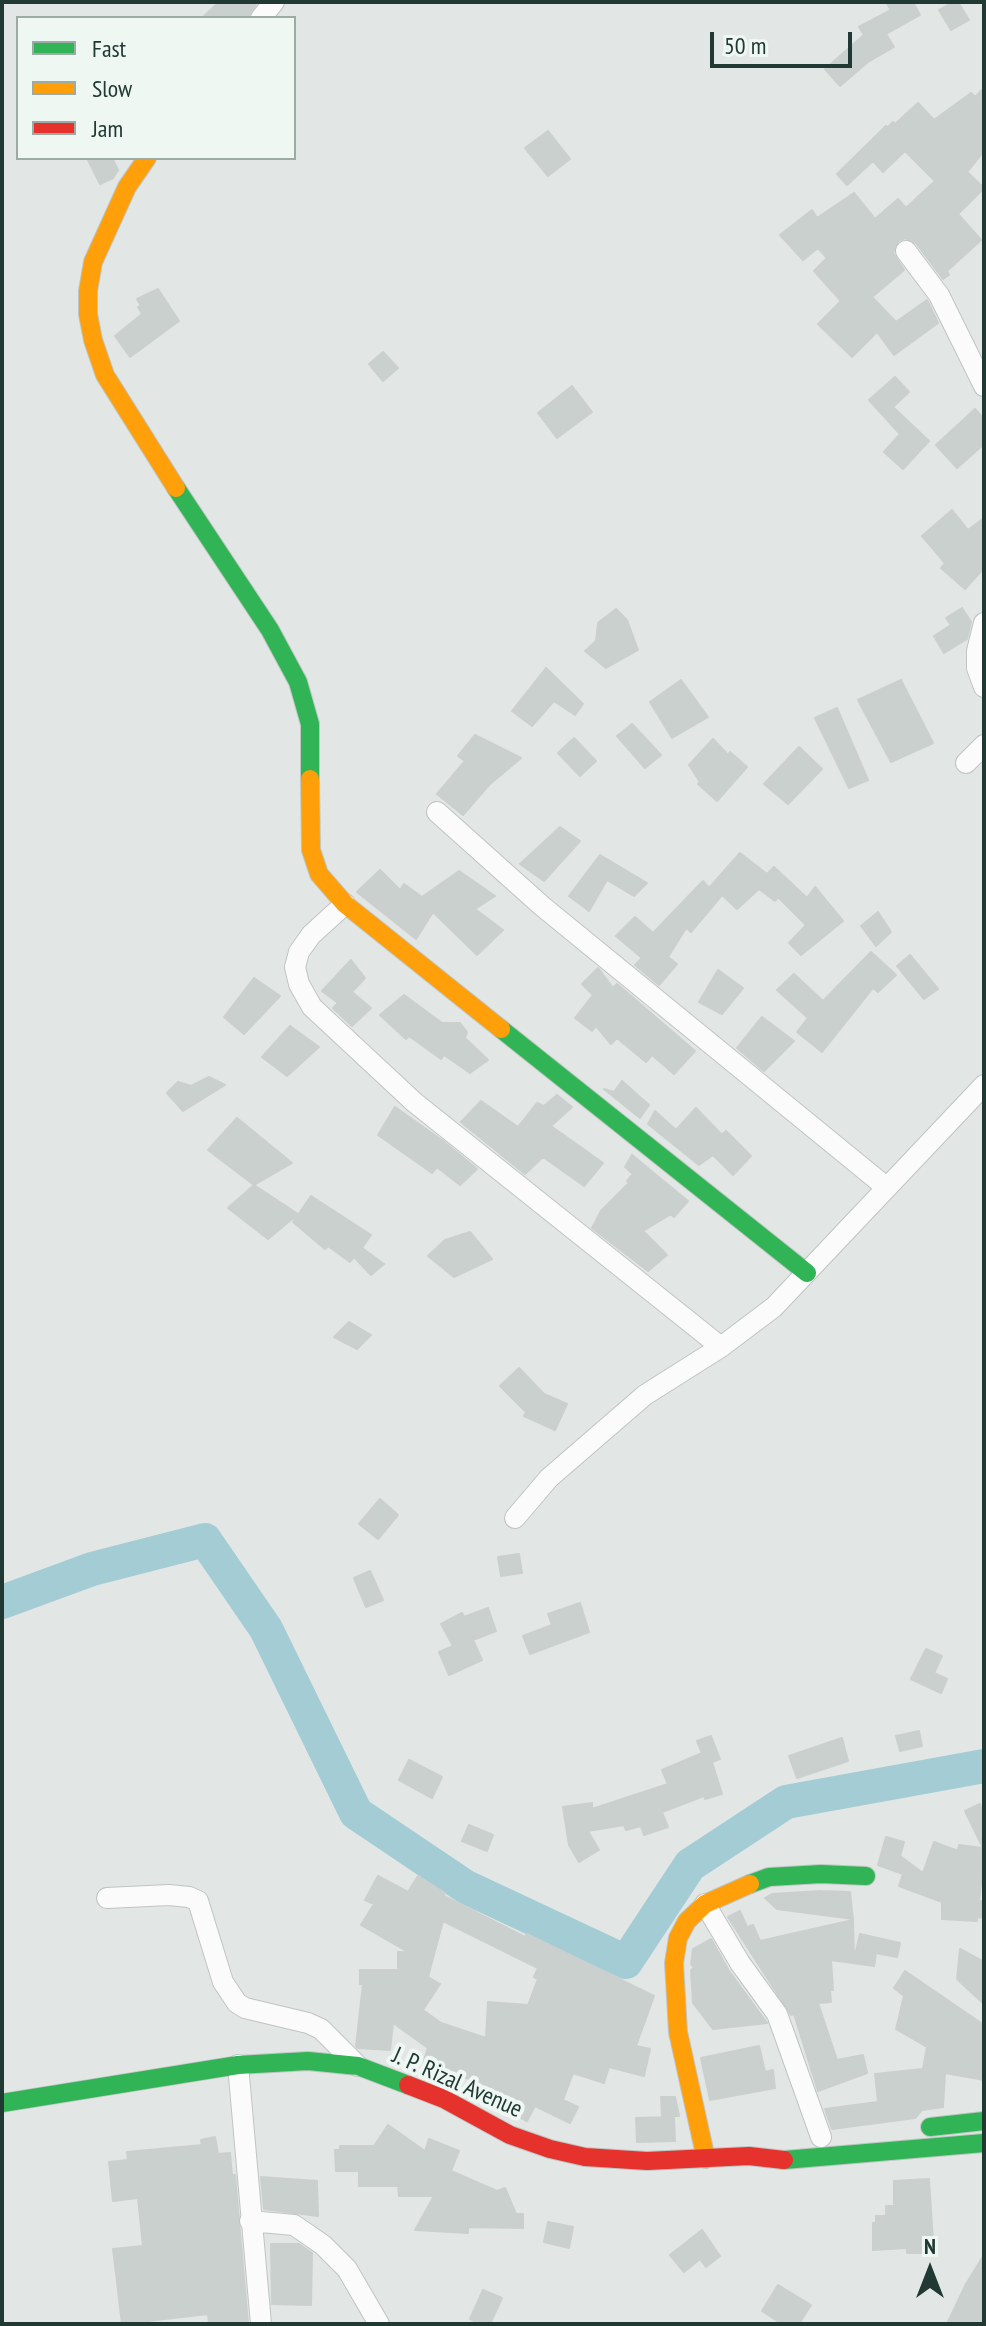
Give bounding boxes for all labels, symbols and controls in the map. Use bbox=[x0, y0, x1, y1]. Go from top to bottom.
legend bbox=[16, 16, 296, 160]
scale bar bbox=[714, 16, 856, 66]
text: 50 m bbox=[724, 30, 766, 61]
text: Fast bbox=[92, 33, 126, 64]
text: Slow bbox=[92, 73, 132, 104]
text: Jam bbox=[92, 113, 123, 144]
street label: J. P. Rizal Avenue bbox=[388, 2042, 526, 2124]
north arrow bbox=[890, 2230, 970, 2310]
text: N bbox=[924, 2232, 936, 2260]

